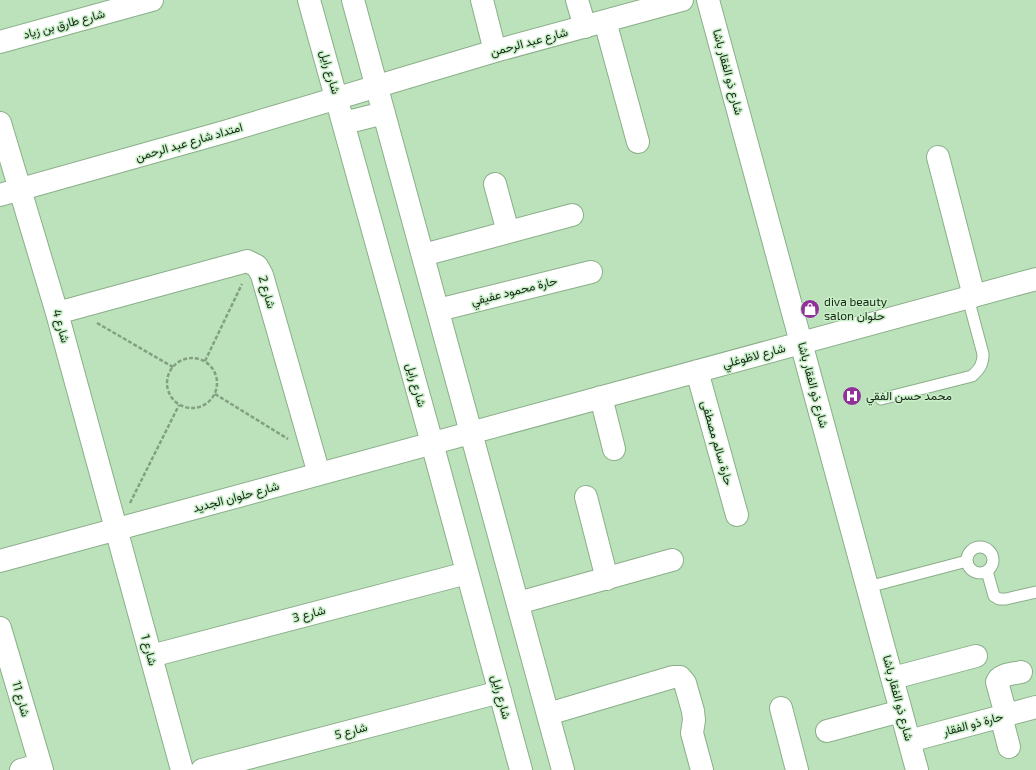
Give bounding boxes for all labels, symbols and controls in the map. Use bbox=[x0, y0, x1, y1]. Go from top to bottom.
street label: شارع طارق بن زياد bbox=[21, 5, 107, 44]
street label: شارع عبد الرحمن bbox=[488, 24, 570, 61]
street label: شارع ذو الفقار باشا bbox=[708, 27, 747, 117]
street label: شارع رايل bbox=[315, 48, 344, 96]
street label: امتداد شارع عبد الرحمن bbox=[134, 119, 245, 166]
street label: حارة محمود عفيفي bbox=[469, 273, 559, 311]
street label: شارع 2 bbox=[254, 274, 279, 311]
place label: diva beauty salon حلوان bbox=[824, 294, 888, 324]
shop icon: diva beauty salon حلوان bbox=[799, 298, 821, 320]
street label: شارع 4 bbox=[48, 307, 73, 345]
street label: شارع لاظوغلي bbox=[721, 340, 788, 374]
street label: شارع ذو الفقار باشا bbox=[793, 340, 832, 430]
street label: شارع رايل bbox=[401, 361, 430, 409]
hospital icon: محمد حسن الفقي bbox=[841, 385, 863, 407]
place label: محمد حسن الفقي bbox=[866, 388, 952, 406]
street label: حارة سالم مصطفى bbox=[697, 399, 737, 487]
street label: شارع حلوان الجديد bbox=[191, 478, 281, 517]
street label: شارع 3 bbox=[291, 602, 328, 627]
street label: شارع 1 bbox=[136, 633, 161, 668]
street label: شارع ذو الفقار باشا bbox=[878, 653, 917, 743]
street label: شارع رايل bbox=[486, 673, 515, 721]
street label: شارع 11 bbox=[7, 679, 34, 719]
street label: حارة ذو الفقار bbox=[940, 708, 1005, 740]
street label: شارع 5 bbox=[333, 719, 369, 744]

